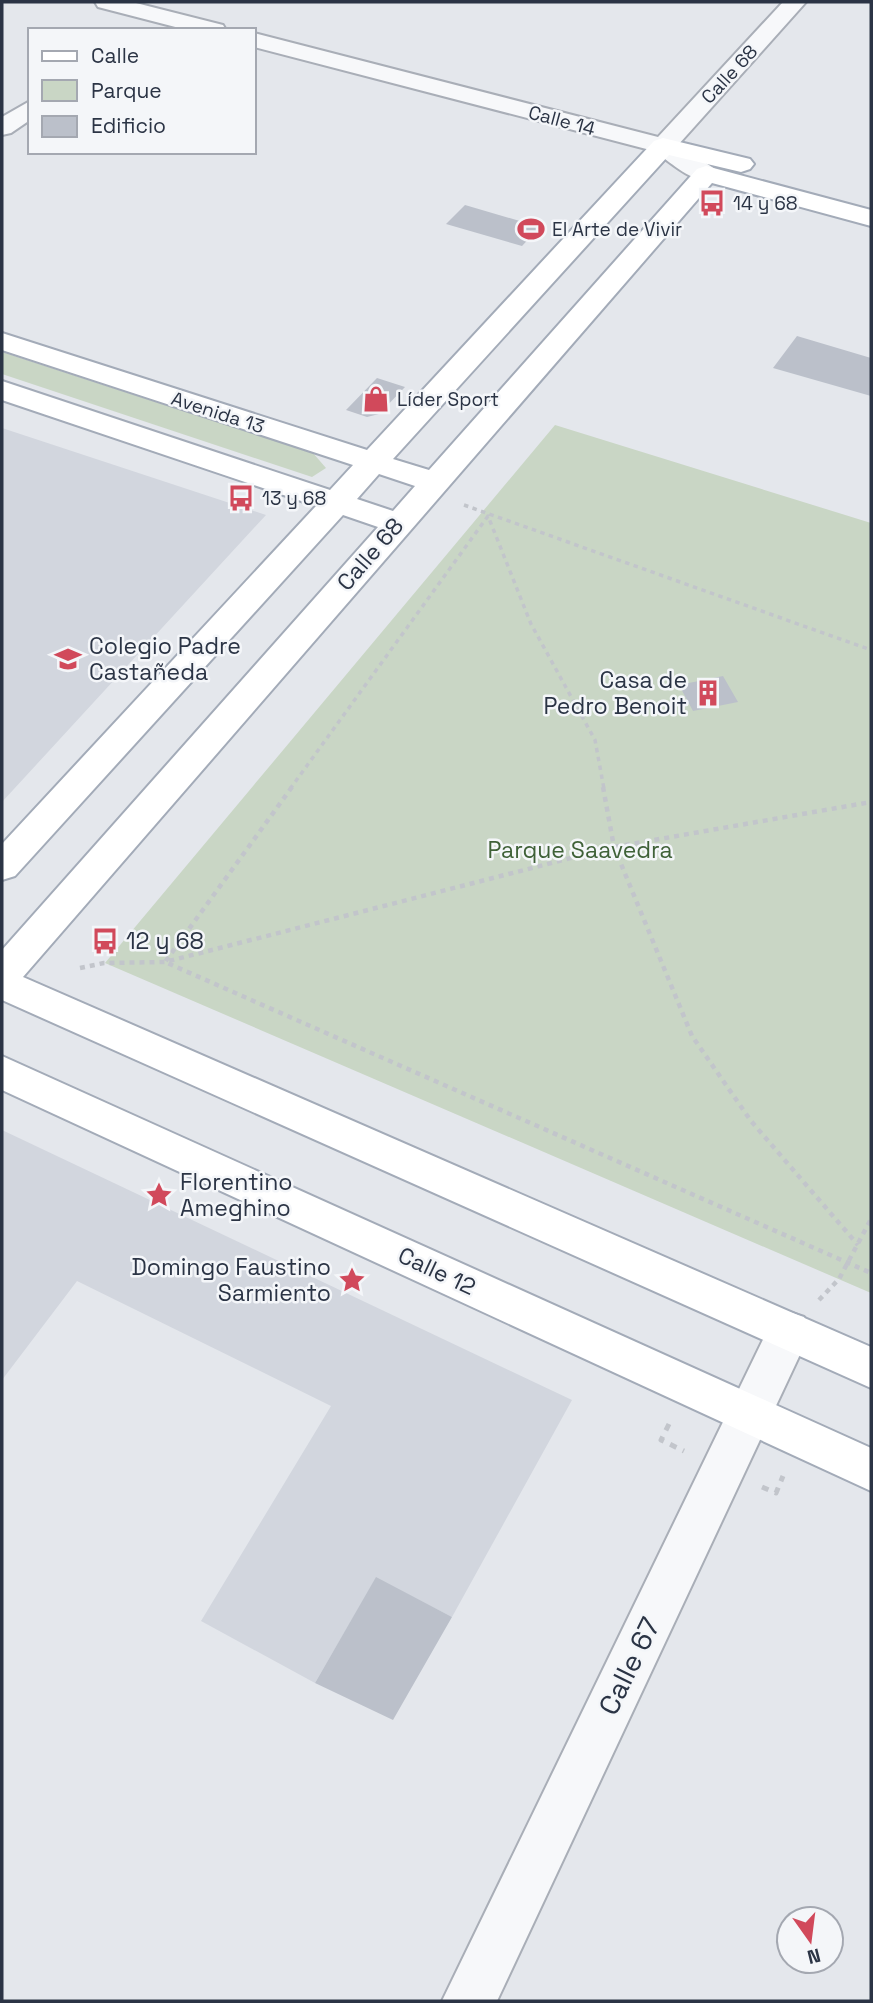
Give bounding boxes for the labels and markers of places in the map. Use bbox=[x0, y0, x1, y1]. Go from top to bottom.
bus stop icon: 14 y 68 bbox=[697, 188, 727, 218]
place label: 14 y 68 bbox=[733, 191, 798, 216]
sports icon: El Arte de Vivir bbox=[516, 214, 546, 244]
place label: El Arte de Vivir bbox=[552, 217, 682, 242]
shop icon: Líder Sport bbox=[361, 384, 391, 414]
place label: Líder Sport bbox=[397, 387, 499, 412]
bus stop icon: 13 y 68 bbox=[226, 483, 256, 513]
place label: 13 y 68 bbox=[262, 486, 326, 511]
place label: Colegio Padre Castañeda bbox=[89, 631, 241, 687]
school or university icon: Colegio Padre Castañeda bbox=[53, 644, 83, 674]
place label: Casa de Pedro Benoit bbox=[543, 665, 687, 721]
building icon: Casa de Pedro Benoit bbox=[693, 678, 723, 708]
bus stop icon: 12 y 68 bbox=[90, 926, 120, 956]
place label: 12 y 68 bbox=[126, 926, 204, 956]
place label: Florentino Ameghino bbox=[180, 1167, 292, 1223]
place icon: Florentino Ameghino bbox=[144, 1180, 174, 1210]
place label: Domingo Faustino Sarmiento bbox=[131, 1252, 331, 1308]
place icon: Domingo Faustino Sarmiento bbox=[337, 1265, 367, 1295]

